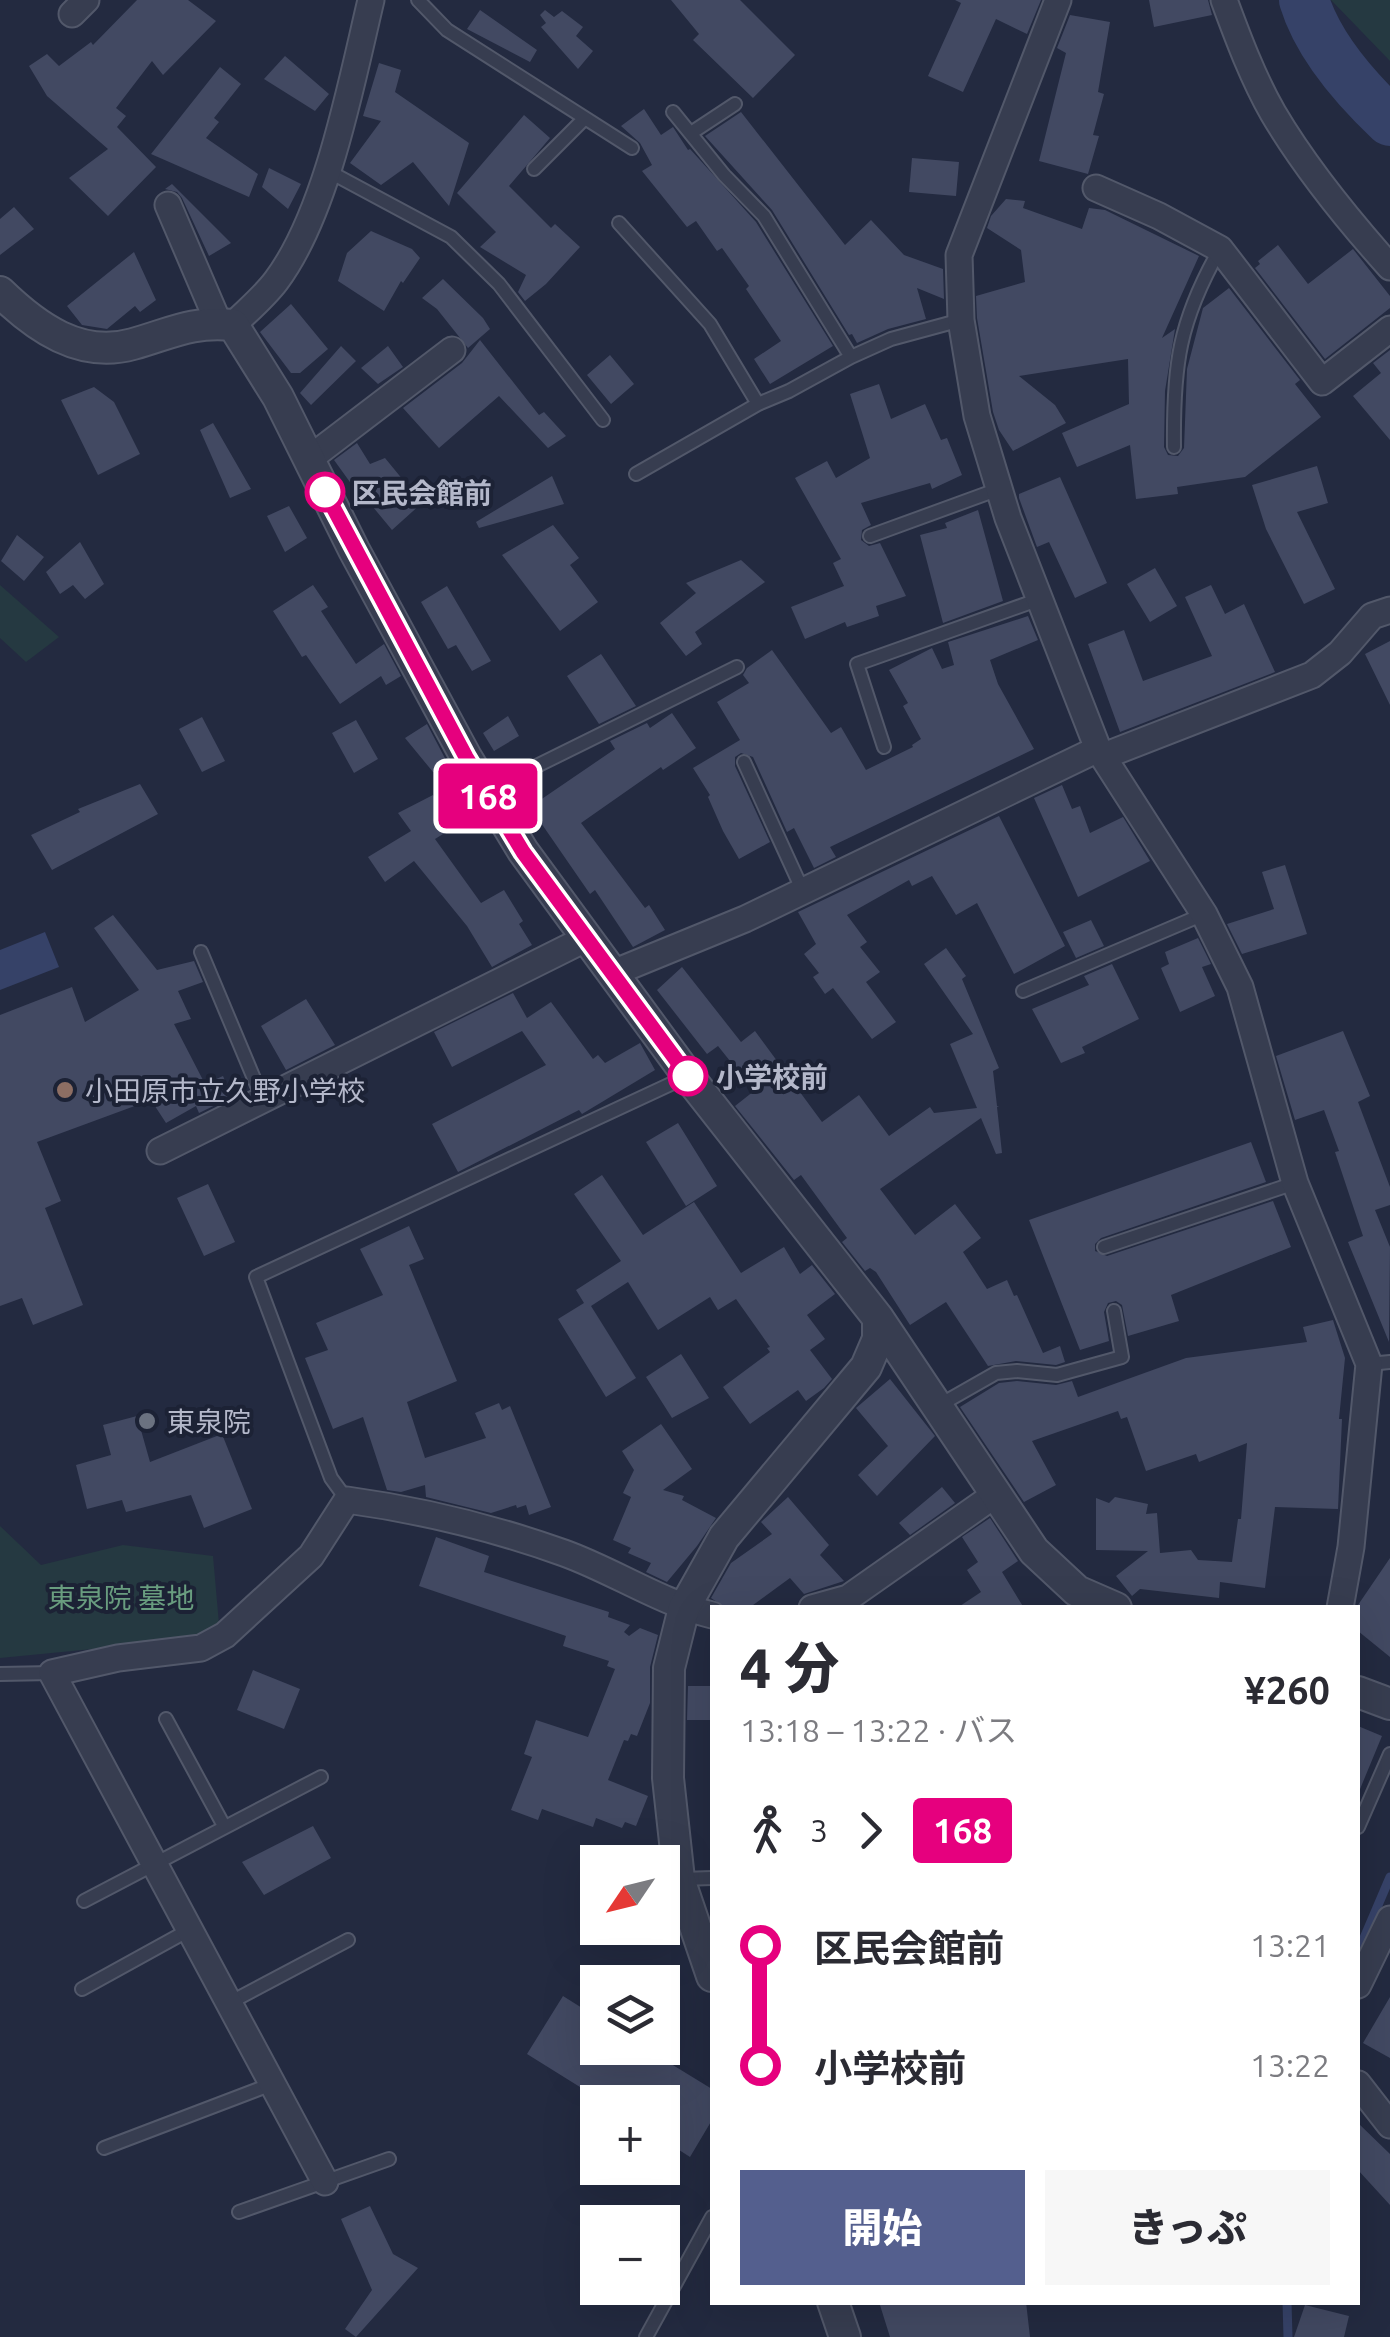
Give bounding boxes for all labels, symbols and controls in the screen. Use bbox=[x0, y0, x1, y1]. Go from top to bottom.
marker: 区民会館前 bbox=[306, 473, 344, 511]
place label: 区民会館前 bbox=[352, 477, 492, 508]
line badge: 168 bbox=[430, 764, 546, 828]
text: 168 bbox=[458, 776, 518, 816]
marker: 小学校前 bbox=[669, 1057, 707, 1095]
place label: 小学校前 bbox=[716, 1061, 828, 1092]
place label: 小田原市立久野小学校 bbox=[85, 1075, 365, 1106]
marker: 小田原市立久野小学校 bbox=[54, 1079, 76, 1101]
place label: 東泉院 bbox=[167, 1406, 251, 1437]
marker: 東泉院 bbox=[136, 1410, 158, 1432]
park label: 東泉院 墓地 bbox=[48, 1582, 194, 1613]
text: 4 分 bbox=[740, 1637, 839, 1698]
text: ¥260 bbox=[1244, 1669, 1330, 1711]
text: 13:18 – 13:22 · バス bbox=[740, 1712, 1017, 1748]
icon: walk bbox=[740, 1803, 795, 1858]
icon: forward bbox=[843, 1803, 898, 1858]
text: 168 bbox=[933, 1810, 992, 1850]
text: 3 bbox=[810, 1812, 828, 1848]
north arrow bbox=[580, 1845, 680, 1945]
map controls bbox=[580, 1845, 680, 2305]
text: 区民会館前 bbox=[814, 1927, 1004, 1969]
text: 13:21 bbox=[1250, 1927, 1330, 1963]
button: layers bbox=[580, 1965, 680, 2065]
text: 小学校前 bbox=[814, 2047, 966, 2089]
text: 13:22 bbox=[1250, 2047, 1330, 2083]
button: + bbox=[580, 2085, 680, 2185]
button: 開始 bbox=[740, 2170, 1025, 2285]
button: きっぷ bbox=[1045, 2170, 1330, 2285]
button: − bbox=[580, 2205, 680, 2305]

